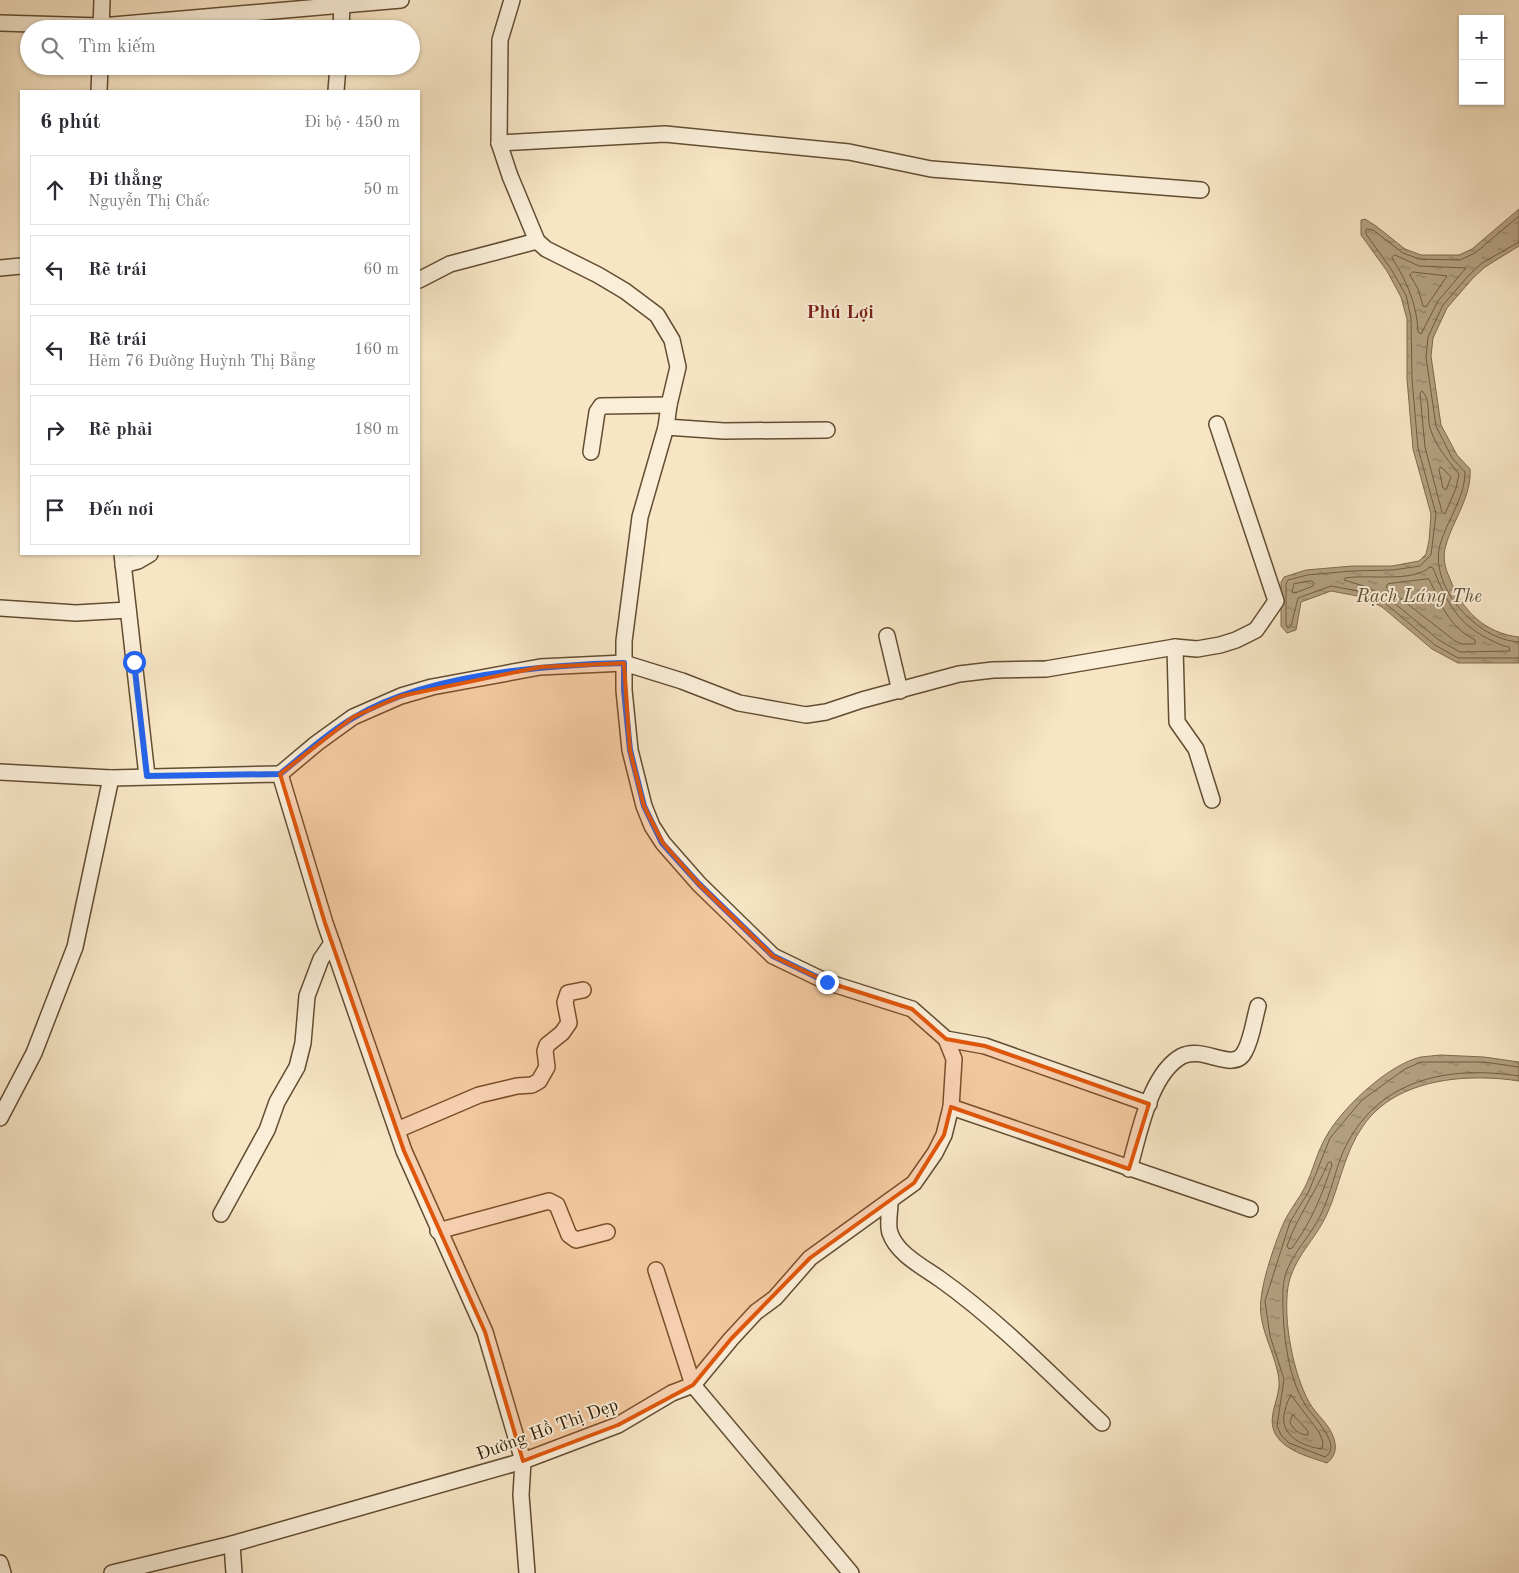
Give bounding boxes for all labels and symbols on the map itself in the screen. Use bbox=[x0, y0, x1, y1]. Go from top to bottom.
district label: Phú Lợi bbox=[806, 304, 874, 323]
water label: Rạch Láng The bbox=[1355, 588, 1482, 607]
route start bbox=[123, 651, 146, 674]
route end bbox=[816, 971, 839, 994]
street label: Đường Hồ Thị Dẹp bbox=[473, 1393, 621, 1464]

